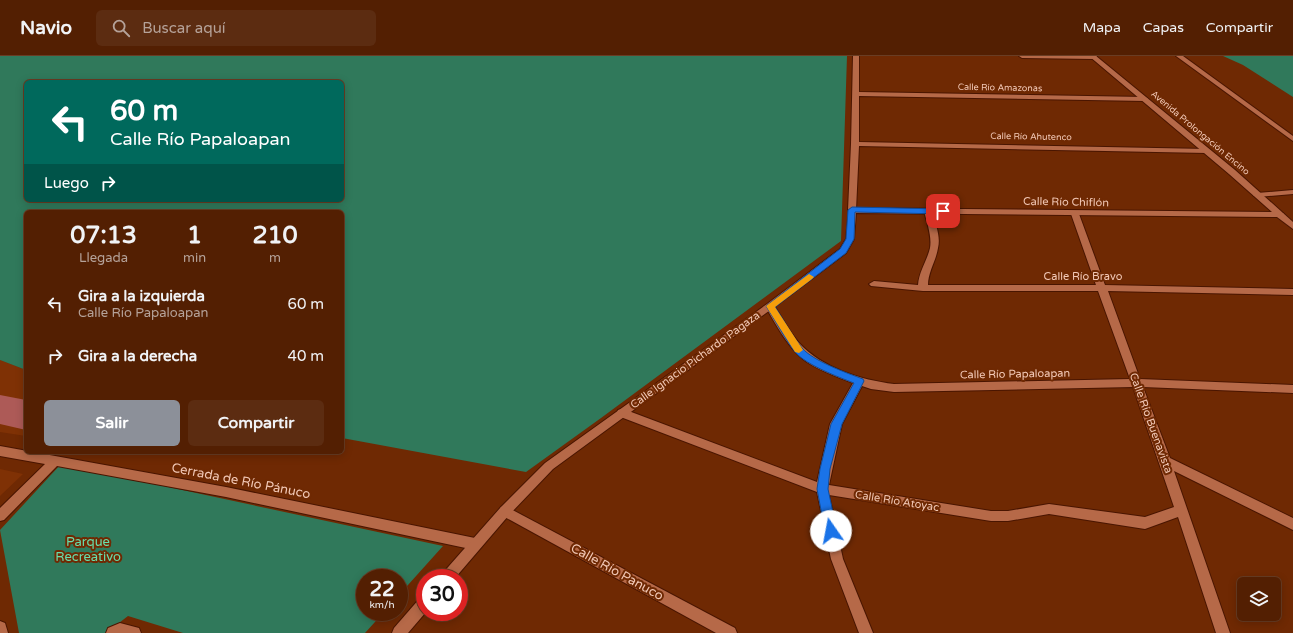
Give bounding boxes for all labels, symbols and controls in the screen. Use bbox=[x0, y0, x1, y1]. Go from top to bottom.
search box bbox=[96, 10, 376, 46]
text: Navio bbox=[20, 17, 72, 39]
icon: search bbox=[110, 17, 132, 39]
text: Buscar aquí bbox=[142, 19, 226, 37]
text: Mapa bbox=[1083, 19, 1121, 36]
text: Capas bbox=[1143, 19, 1184, 36]
text: Compartir bbox=[1206, 19, 1273, 36]
street label: Calle Río Amazonas bbox=[958, 82, 1042, 94]
street label: Avenida Prolongación Encino bbox=[1149, 89, 1252, 178]
text: 60 m bbox=[110, 94, 178, 128]
icon: left bbox=[44, 96, 96, 148]
text: Calle Río Papaloapan bbox=[110, 128, 291, 150]
street label: Calle Río Ahutenco bbox=[990, 131, 1072, 143]
icon: right bbox=[97, 172, 119, 194]
text: Luego bbox=[44, 174, 89, 192]
pin bbox=[926, 194, 960, 228]
street label: Calle Río Chiflón bbox=[1023, 195, 1109, 209]
icon: arrive bbox=[932, 200, 954, 222]
text: 07:13 bbox=[70, 221, 137, 250]
text: 1 bbox=[187, 221, 202, 250]
text: 210 bbox=[252, 221, 298, 250]
text: Llegada bbox=[79, 250, 128, 266]
text: min bbox=[183, 250, 206, 266]
text: m bbox=[269, 250, 281, 266]
street label: Calle Río Bravo bbox=[1044, 270, 1123, 283]
text: Gira a la izquierda bbox=[78, 287, 205, 305]
icon: left bbox=[44, 293, 66, 315]
text: 60 m bbox=[287, 295, 324, 313]
text: Calle Río Papaloapan bbox=[78, 305, 208, 321]
street label: Calle Ignacio Pichardo Pagaza bbox=[628, 309, 762, 411]
icon: right bbox=[44, 345, 66, 367]
text: Gira a la derecha bbox=[78, 347, 197, 365]
text: 40 m bbox=[287, 347, 324, 365]
street label: Calle Río Papaloapan bbox=[960, 367, 1070, 381]
street label: Calle Río Buenavista bbox=[1127, 371, 1175, 475]
button: Salir bbox=[44, 400, 180, 446]
button: Compartir bbox=[188, 400, 324, 446]
street label: Cerrada de Río Pánuco bbox=[170, 460, 312, 502]
street label: Calle Río Atoyac bbox=[854, 488, 940, 514]
position arrow bbox=[810, 510, 852, 552]
park label: Parque Recreativo bbox=[55, 534, 121, 565]
street label: Calle Río Panuco bbox=[568, 540, 666, 604]
speed limit sign: 30 bbox=[416, 569, 468, 621]
map controls bbox=[1237, 577, 1281, 621]
button: layers bbox=[1237, 577, 1281, 621]
text: 22 bbox=[369, 578, 395, 602]
text: km/h bbox=[369, 599, 395, 611]

